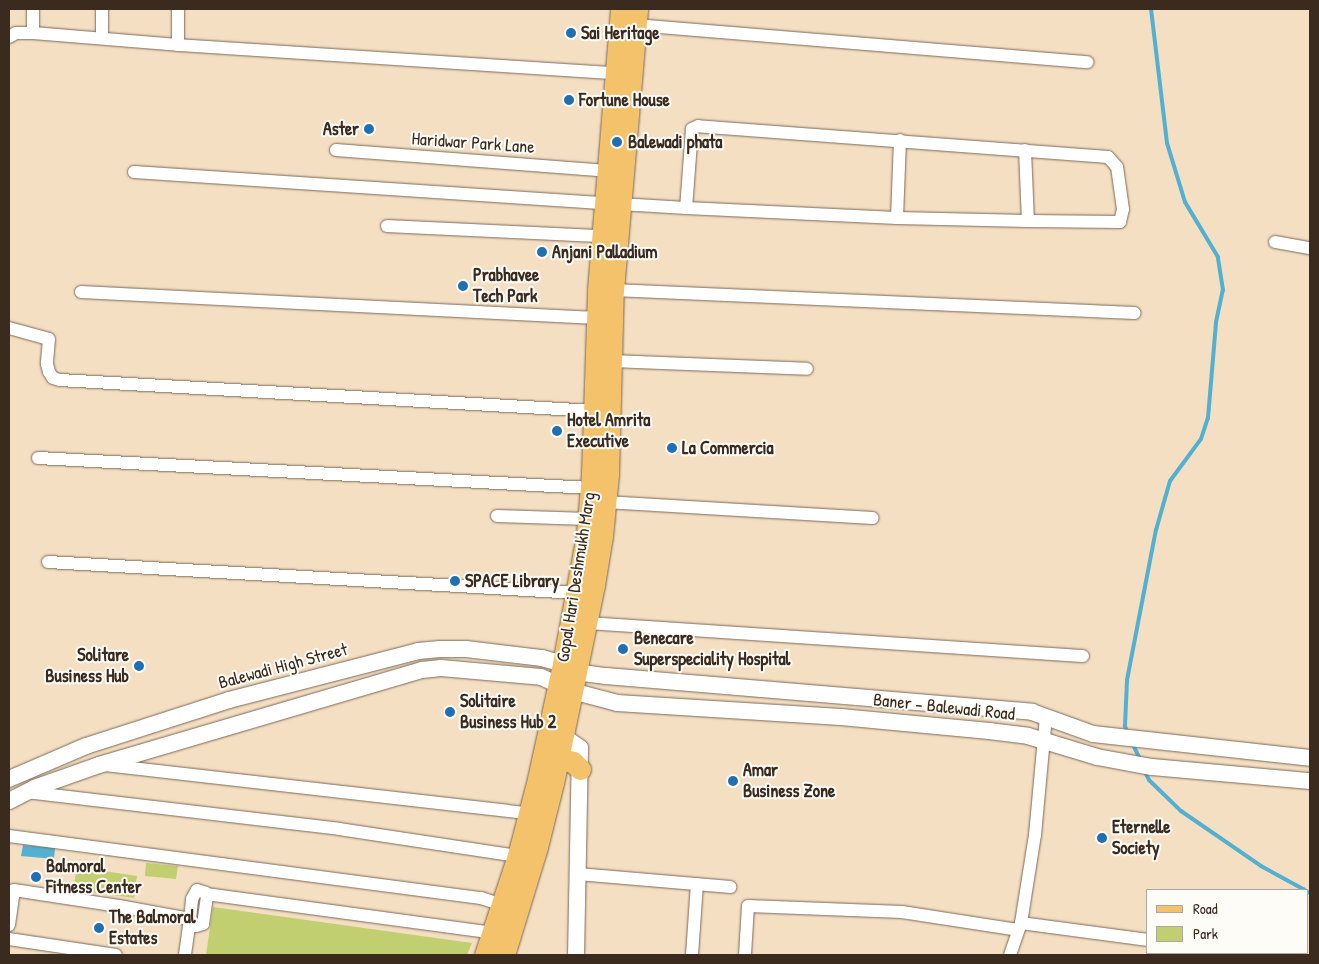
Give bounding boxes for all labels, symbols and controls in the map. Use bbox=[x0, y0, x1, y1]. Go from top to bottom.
place label: Sai Heritage bbox=[581, 22, 659, 44]
marker: Sai Heritage bbox=[565, 27, 577, 39]
place label: Fortune House bbox=[579, 89, 670, 111]
marker: Fortune House bbox=[563, 94, 575, 106]
place label: Aster bbox=[323, 118, 359, 140]
marker: Aster bbox=[363, 123, 375, 135]
street label: Haridwar Park Lane bbox=[411, 128, 535, 158]
place label: Balewadi phata bbox=[628, 131, 722, 153]
marker: Balewadi phata bbox=[610, 135, 624, 149]
place label: Anjani Palladium bbox=[552, 241, 658, 263]
marker: Anjani Palladium bbox=[536, 246, 548, 258]
place label: Prabhavee Tech Park bbox=[473, 265, 539, 308]
marker: Prabhavee Tech Park bbox=[457, 280, 469, 292]
place label: Hotel Amrita Executive bbox=[567, 410, 650, 452]
marker: Hotel Amrita Executive bbox=[551, 425, 563, 437]
place label: La Commercia bbox=[682, 437, 774, 459]
marker: La Commercia bbox=[666, 442, 678, 454]
street label: Gopal Hari Deshmukh Marg bbox=[552, 491, 600, 663]
place label: SPACE Library bbox=[465, 570, 559, 592]
marker: SPACE Library bbox=[449, 575, 461, 587]
place label: Benecare Superspeciality Hospital bbox=[634, 628, 790, 670]
street label: Balewadi High Street bbox=[216, 638, 350, 694]
marker: Benecare Superspeciality Hospital bbox=[616, 642, 630, 656]
place label: Solitare Business Hub bbox=[45, 645, 129, 688]
marker: Solitare Business Hub bbox=[133, 660, 145, 672]
street label: Baner - Balewadi Road bbox=[872, 689, 1016, 725]
place label: Solitaire Business Hub 2 bbox=[460, 691, 556, 734]
marker: Solitaire Business Hub 2 bbox=[444, 706, 456, 718]
place label: Amar Business Zone bbox=[743, 760, 835, 802]
marker: Amar Business Zone bbox=[727, 775, 739, 787]
place label: Eternelle Society bbox=[1112, 817, 1170, 860]
marker: Eternelle Society bbox=[1096, 832, 1108, 844]
place label: Balmoral Fitness Center bbox=[46, 856, 142, 899]
marker: Balmoral Fitness Center bbox=[30, 871, 42, 883]
legend bbox=[1146, 889, 1309, 954]
text: Road bbox=[1193, 898, 1218, 919]
place label: The Balmoral Estates bbox=[109, 907, 196, 950]
marker: The Balmoral Estates bbox=[93, 922, 105, 934]
text: Park bbox=[1193, 923, 1218, 944]

